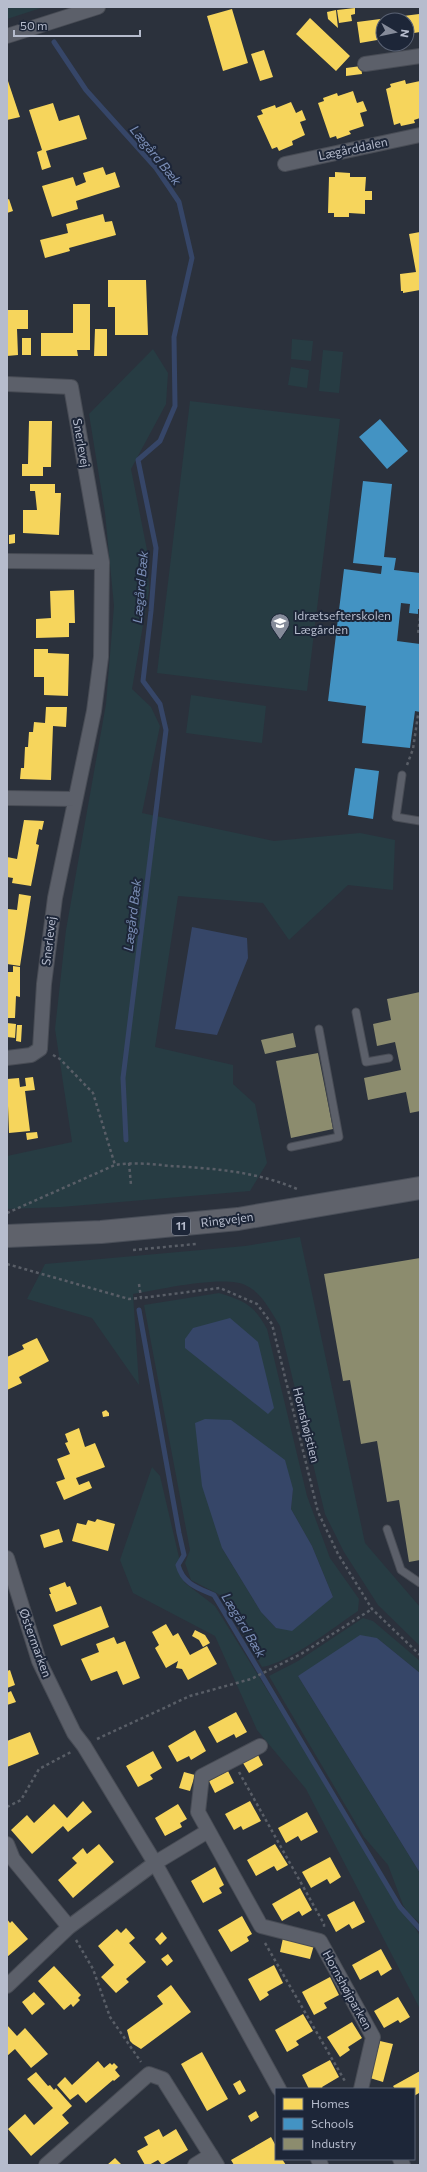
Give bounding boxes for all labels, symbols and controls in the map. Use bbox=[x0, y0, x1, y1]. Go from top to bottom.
scale bar bbox=[14, 12, 140, 38]
north arrow bbox=[375, 12, 415, 52]
text: 50 m bbox=[20, 18, 48, 32]
text: N bbox=[398, 29, 412, 39]
water label: Lægård Bæk bbox=[127, 122, 186, 189]
street label: Lægårddalen bbox=[317, 134, 389, 162]
street label: Snerlevej bbox=[71, 417, 93, 468]
water label: Lægård Bæk bbox=[129, 549, 151, 624]
place label: Idrætsefterskolen Lægården bbox=[294, 608, 391, 636]
school or university icon: Idrætsefterskolen Lægården bbox=[269, 612, 291, 640]
water label: Lægård Bæk bbox=[120, 877, 144, 952]
street label: Snerlevej bbox=[38, 915, 58, 966]
street label: Ringvejen bbox=[200, 1209, 254, 1229]
road number: 11 bbox=[172, 1217, 190, 1235]
street label: Hornshøjstien bbox=[291, 1386, 323, 1464]
water label: Lægård Bæk bbox=[218, 1590, 270, 1661]
street label: Østermarken bbox=[17, 1606, 55, 1679]
street label: Hornshøjparken bbox=[320, 1948, 375, 2031]
legend bbox=[275, 2088, 415, 2160]
text: Homes bbox=[311, 2096, 349, 2110]
text: Schools bbox=[311, 2116, 354, 2130]
text: Industry bbox=[311, 2136, 356, 2150]

